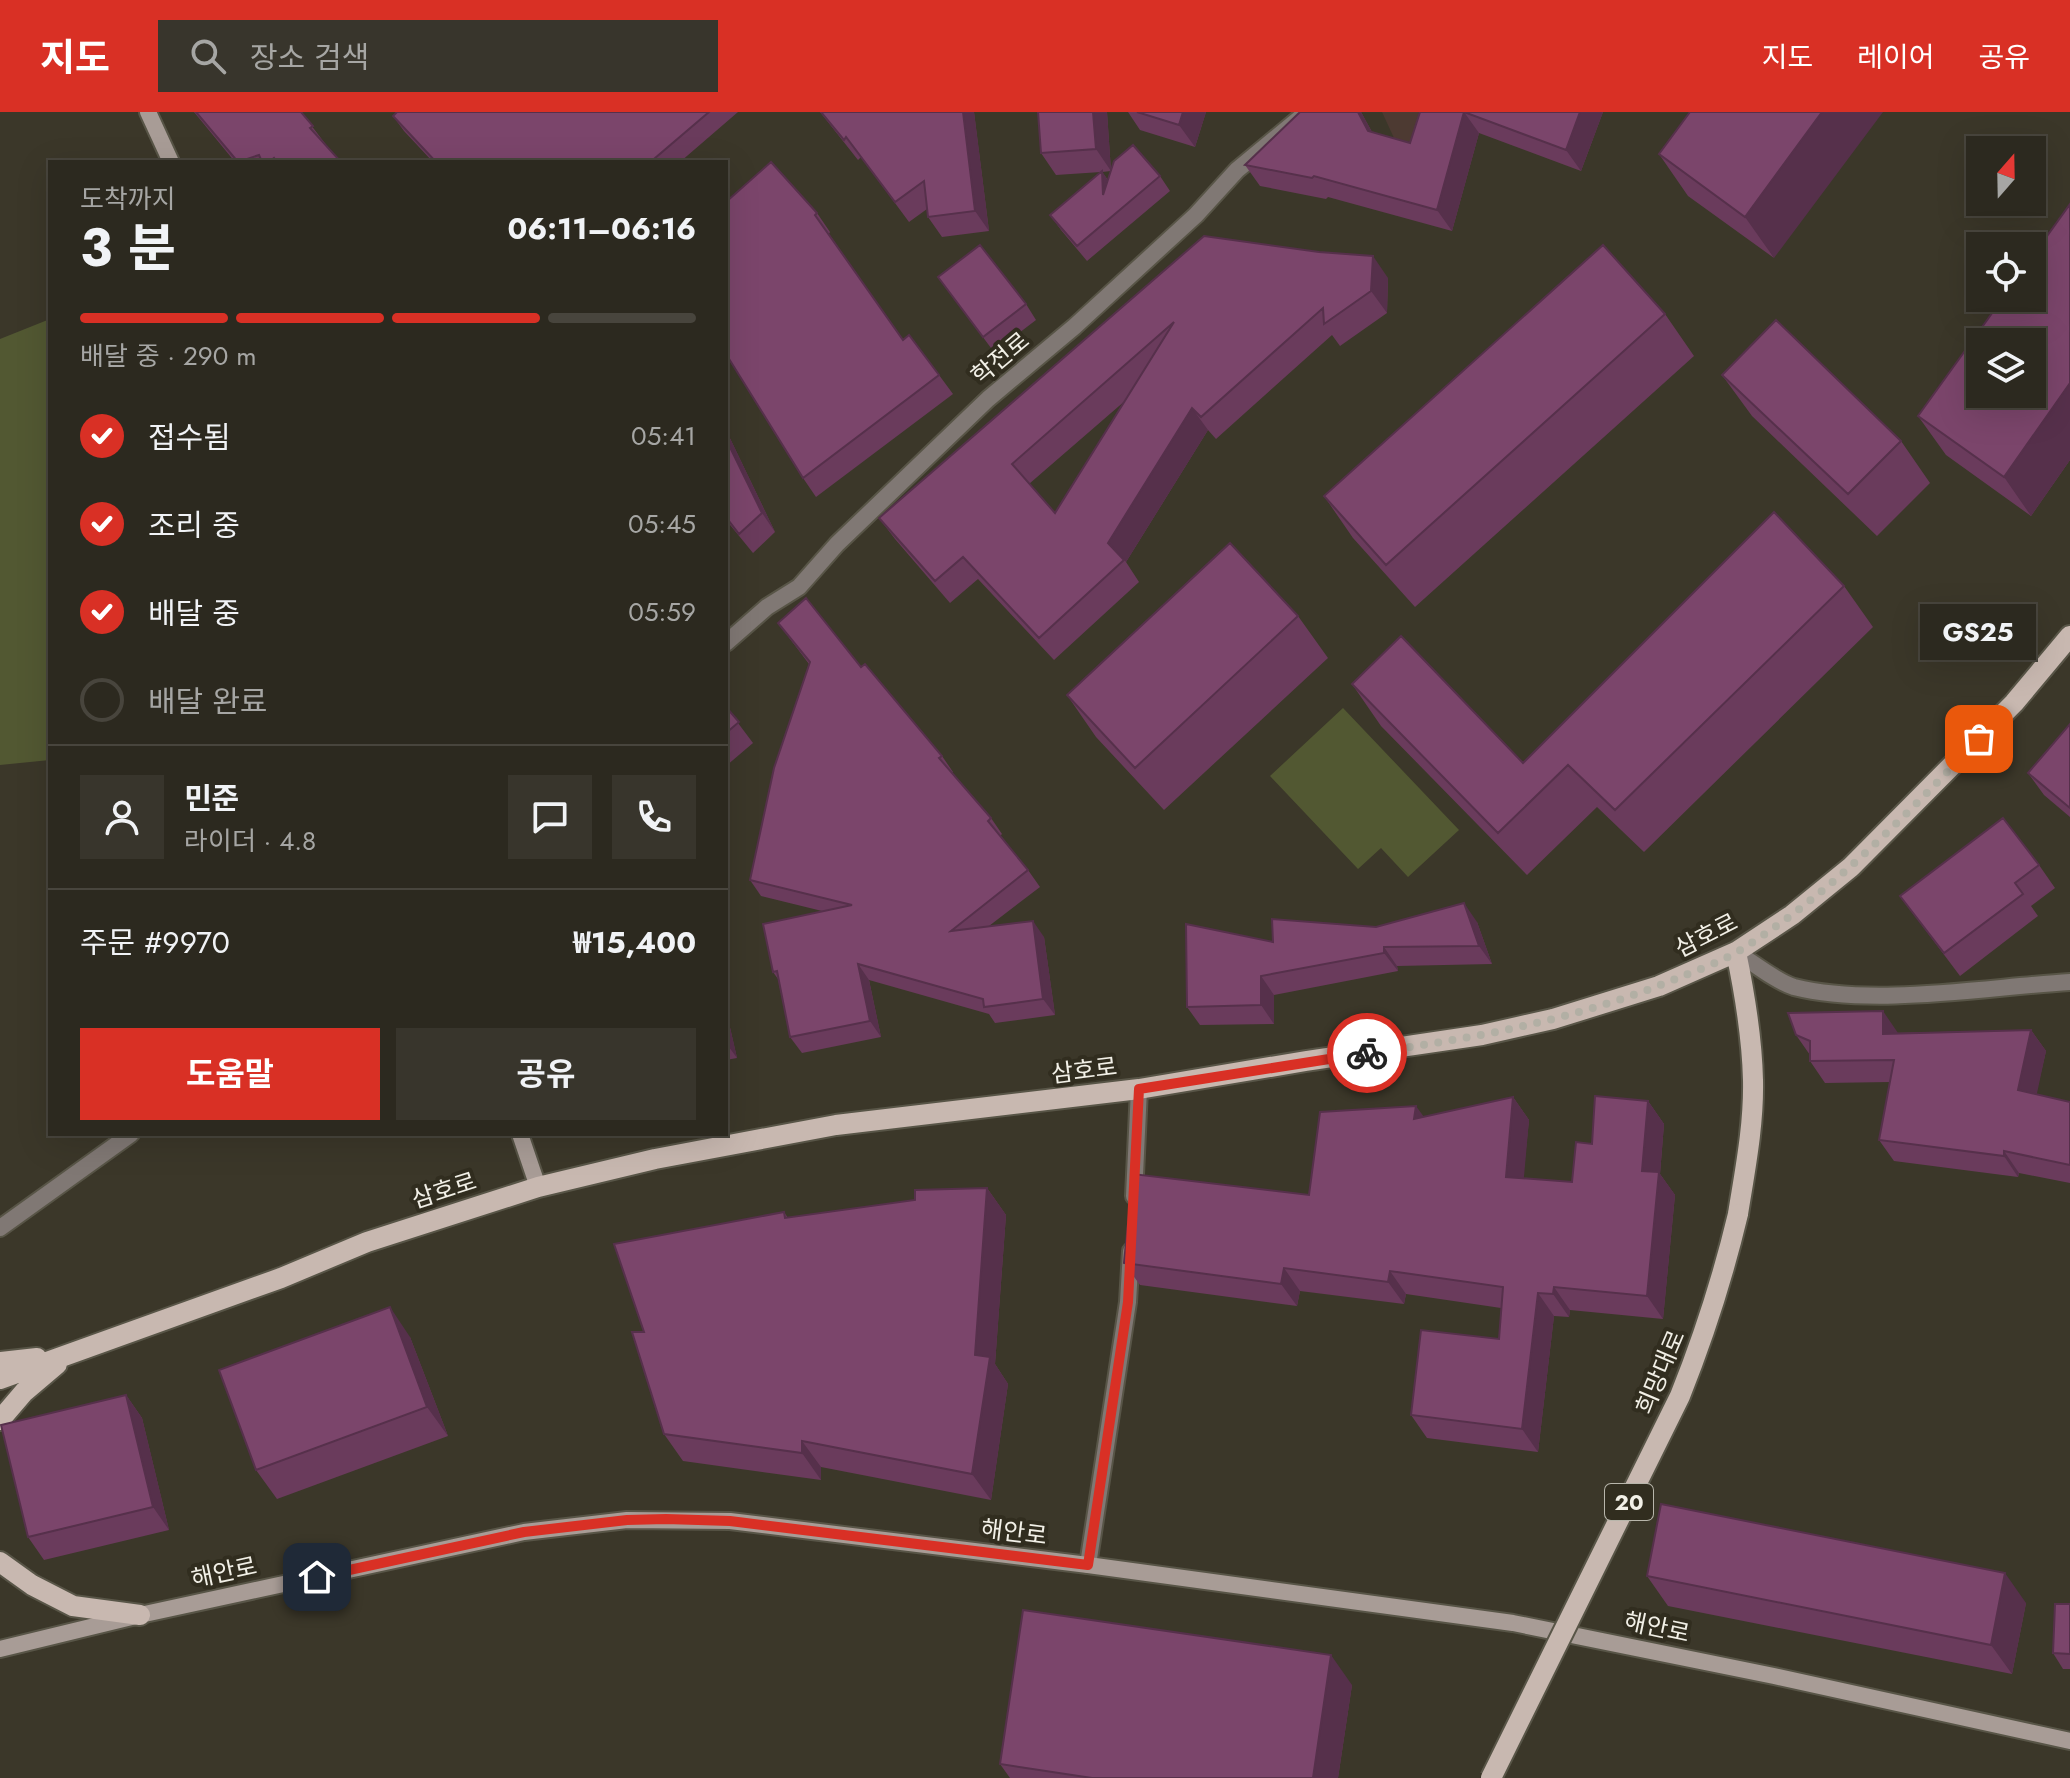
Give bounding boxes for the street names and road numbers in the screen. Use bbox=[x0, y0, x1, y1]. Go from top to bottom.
street label: 학전로 bbox=[963, 323, 1037, 393]
street label: 삼호로 bbox=[1669, 904, 1743, 966]
street label: 삼호로 bbox=[1049, 1049, 1119, 1091]
street label: 삼호로 bbox=[407, 1163, 481, 1217]
street label: 희망대로 bbox=[1627, 1325, 1693, 1419]
road number: 20 bbox=[1605, 1484, 1653, 1520]
street label: 해안로 bbox=[979, 1511, 1049, 1553]
street label: 해안로 bbox=[188, 1548, 260, 1596]
street label: 해안로 bbox=[1621, 1603, 1693, 1651]

